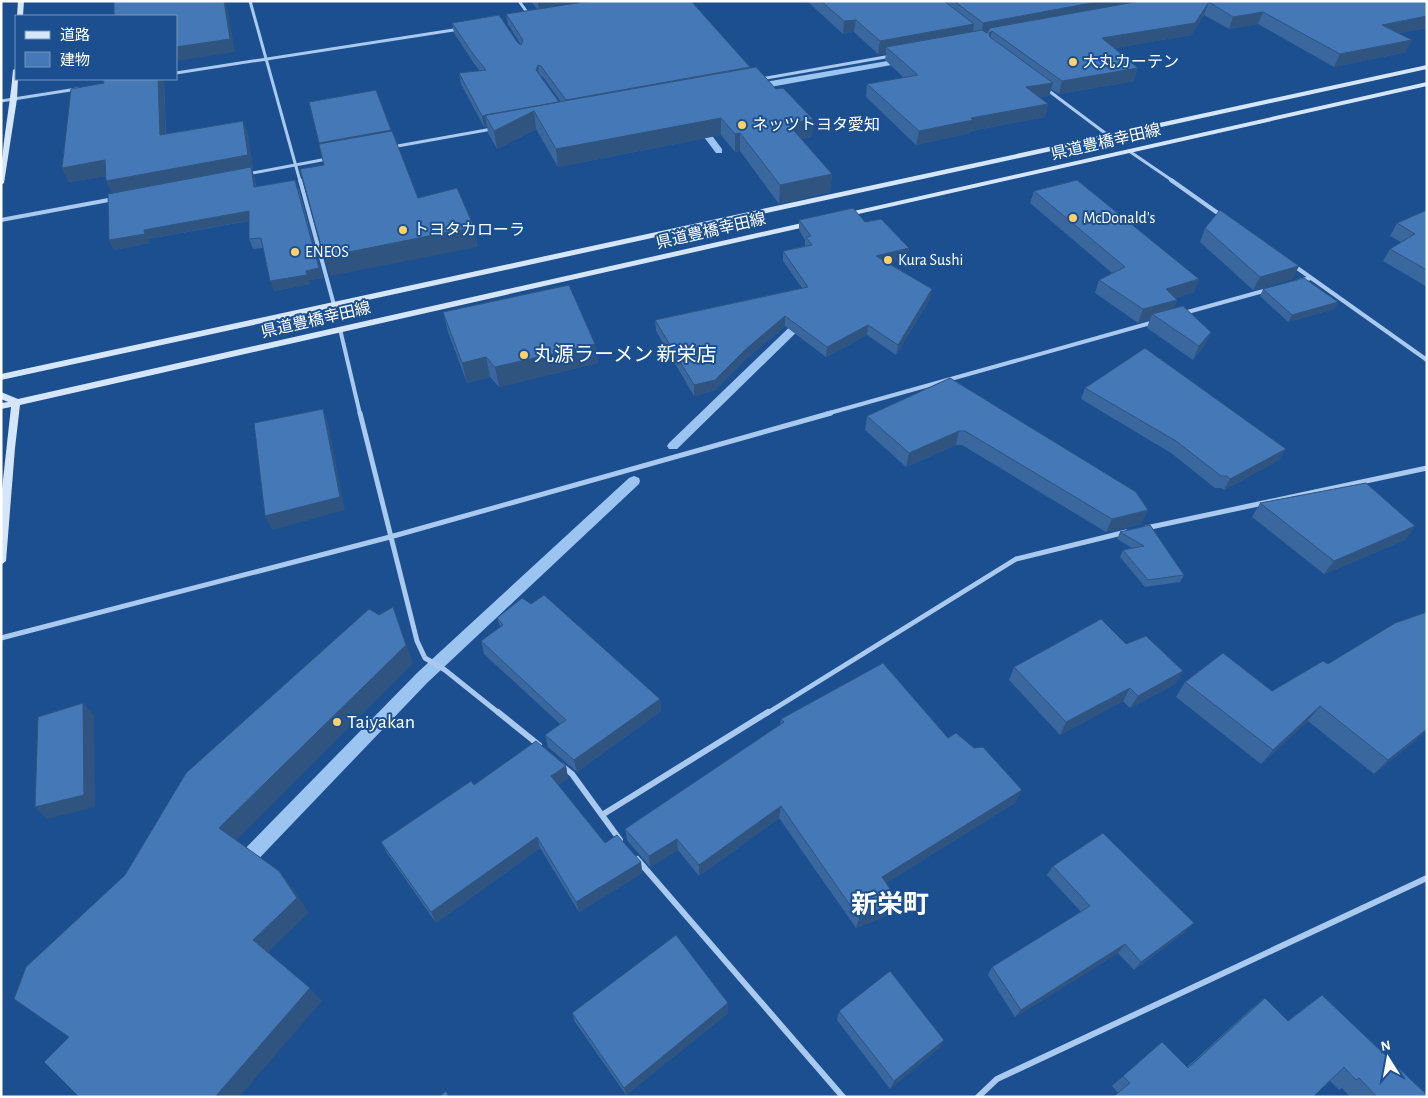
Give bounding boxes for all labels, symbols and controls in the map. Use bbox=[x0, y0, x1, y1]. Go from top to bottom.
legend bbox=[15, 15, 178, 80]
text: 道路 bbox=[60, 27, 90, 43]
text: 建物 bbox=[60, 52, 90, 68]
place label: 大丸カーテン bbox=[1083, 54, 1179, 70]
marker: 大丸カーテン bbox=[1067, 56, 1079, 68]
place label: ネッツトヨタ愛知 bbox=[752, 116, 880, 133]
marker: ネッツトヨタ愛知 bbox=[736, 119, 748, 131]
street label: 県道豊橋幸田線 bbox=[1049, 121, 1162, 162]
street label: 県道豊橋幸田線 bbox=[654, 210, 767, 251]
place label: McDonald's bbox=[1083, 210, 1156, 226]
marker: McDonald's bbox=[1067, 212, 1079, 224]
place label: トヨタカローラ bbox=[413, 221, 525, 238]
marker: トヨタカローラ bbox=[397, 224, 409, 236]
place label: ENEOS bbox=[305, 244, 349, 260]
marker: ENEOS bbox=[289, 246, 301, 258]
place label: Kura Sushi bbox=[898, 252, 963, 268]
marker: Kura Sushi bbox=[882, 254, 894, 266]
street label: 県道豊橋幸田線 bbox=[259, 299, 372, 340]
place label: 丸源ラーメン 新栄店 bbox=[534, 344, 717, 365]
marker: 丸源ラーメン 新栄店 bbox=[518, 349, 530, 361]
place label: Taiyakan bbox=[347, 712, 415, 732]
marker: Taiyakan bbox=[331, 716, 343, 728]
district label: 新栄町 bbox=[851, 890, 929, 918]
north arrow bbox=[1363, 1033, 1413, 1083]
text: N bbox=[1380, 1038, 1392, 1054]

